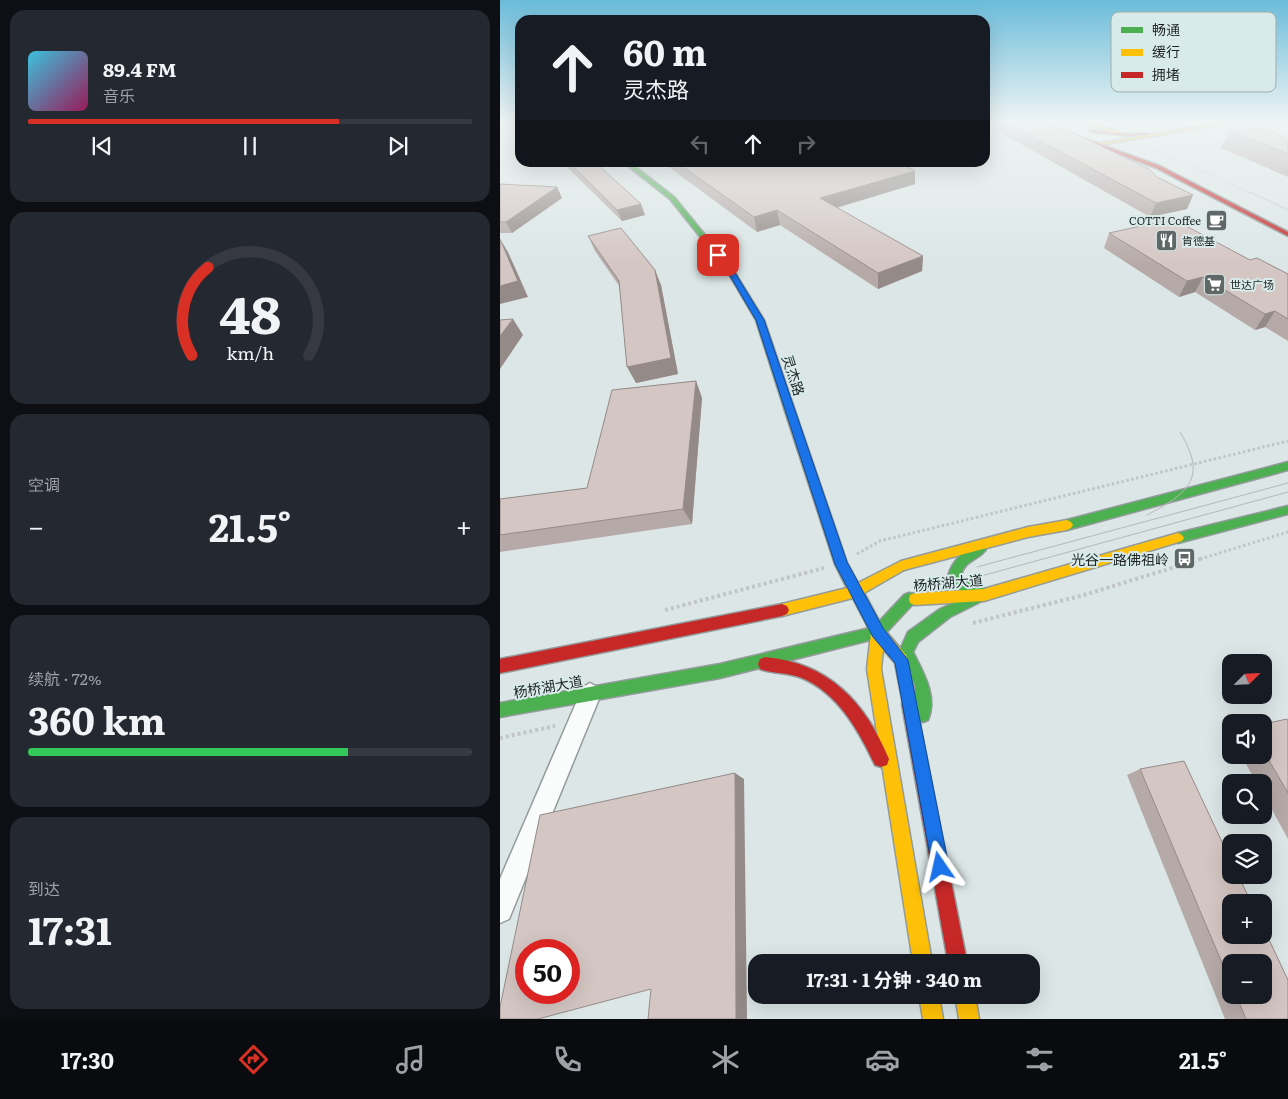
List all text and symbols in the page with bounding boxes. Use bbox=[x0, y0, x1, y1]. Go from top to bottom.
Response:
legend bbox=[1111, 12, 1276, 92]
text: 畅通 bbox=[1152, 19, 1180, 39]
text: 60 m bbox=[623, 25, 707, 77]
icon: ahead bbox=[540, 35, 605, 100]
text: 缓行 bbox=[1152, 41, 1180, 61]
text: 89.4 FM bbox=[103, 55, 177, 83]
text: 拥堵 bbox=[1152, 64, 1180, 84]
text: 灵杰路 bbox=[623, 72, 689, 105]
text: 音乐 bbox=[103, 83, 135, 107]
icon: left bbox=[686, 130, 714, 158]
icon: ahead bbox=[739, 130, 767, 158]
icon: right bbox=[792, 130, 820, 158]
icon: previous bbox=[88, 132, 116, 160]
icon: pause bbox=[236, 132, 264, 160]
icon: next bbox=[384, 132, 412, 160]
cafe icon: COTTI Coffee bbox=[1205, 208, 1229, 232]
place label: COTTI Coffee bbox=[1129, 212, 1201, 228]
restaurant icon: 肯德基 bbox=[1154, 228, 1178, 252]
place label: 肯德基 bbox=[1182, 232, 1215, 248]
pin bbox=[697, 234, 739, 276]
icon: arrive bbox=[704, 241, 732, 269]
supermarket icon: 世达广场 bbox=[1202, 272, 1226, 296]
text: 48 bbox=[219, 273, 281, 350]
place label: 世达广场 bbox=[1230, 276, 1274, 292]
text: km/h bbox=[226, 339, 274, 366]
street label: 灵杰路 bbox=[778, 352, 810, 398]
text: 空调 bbox=[28, 472, 60, 496]
text: 21.5° bbox=[209, 497, 291, 554]
text: − bbox=[28, 504, 44, 546]
text: + bbox=[456, 504, 472, 546]
bus stop icon: 光谷一路佛祖岭 bbox=[1173, 547, 1197, 571]
place label: 光谷一路佛祖岭 bbox=[1071, 549, 1169, 569]
street label: 杨桥湖大道 bbox=[912, 569, 984, 595]
north arrow bbox=[1222, 654, 1272, 704]
map controls bbox=[1222, 654, 1272, 1004]
text: 续航 · 72% bbox=[28, 666, 102, 690]
street label: 杨桥湖大道 bbox=[512, 670, 584, 702]
text: 360 km bbox=[28, 690, 166, 747]
button: sound bbox=[1222, 714, 1272, 764]
button: search bbox=[1222, 774, 1272, 824]
button: layers bbox=[1222, 834, 1272, 884]
position arrow bbox=[913, 840, 965, 892]
text: 到达 bbox=[28, 876, 60, 900]
button: + bbox=[1222, 894, 1272, 944]
text: 17:31 bbox=[28, 900, 112, 957]
speed limit sign: 50 bbox=[515, 939, 580, 1004]
button: − bbox=[1222, 954, 1272, 1004]
text: 17:31 · 1 分钟 · 340 m bbox=[806, 965, 982, 993]
icon: directions bbox=[236, 1042, 271, 1077]
icon: music bbox=[393, 1042, 428, 1077]
icon: phone bbox=[550, 1042, 585, 1077]
icon: climate bbox=[708, 1042, 743, 1077]
icon: car bbox=[865, 1042, 900, 1077]
icon: filters bbox=[1022, 1042, 1057, 1077]
text: 17:30 bbox=[61, 1043, 114, 1076]
text: 21.5° bbox=[1179, 1043, 1227, 1076]

